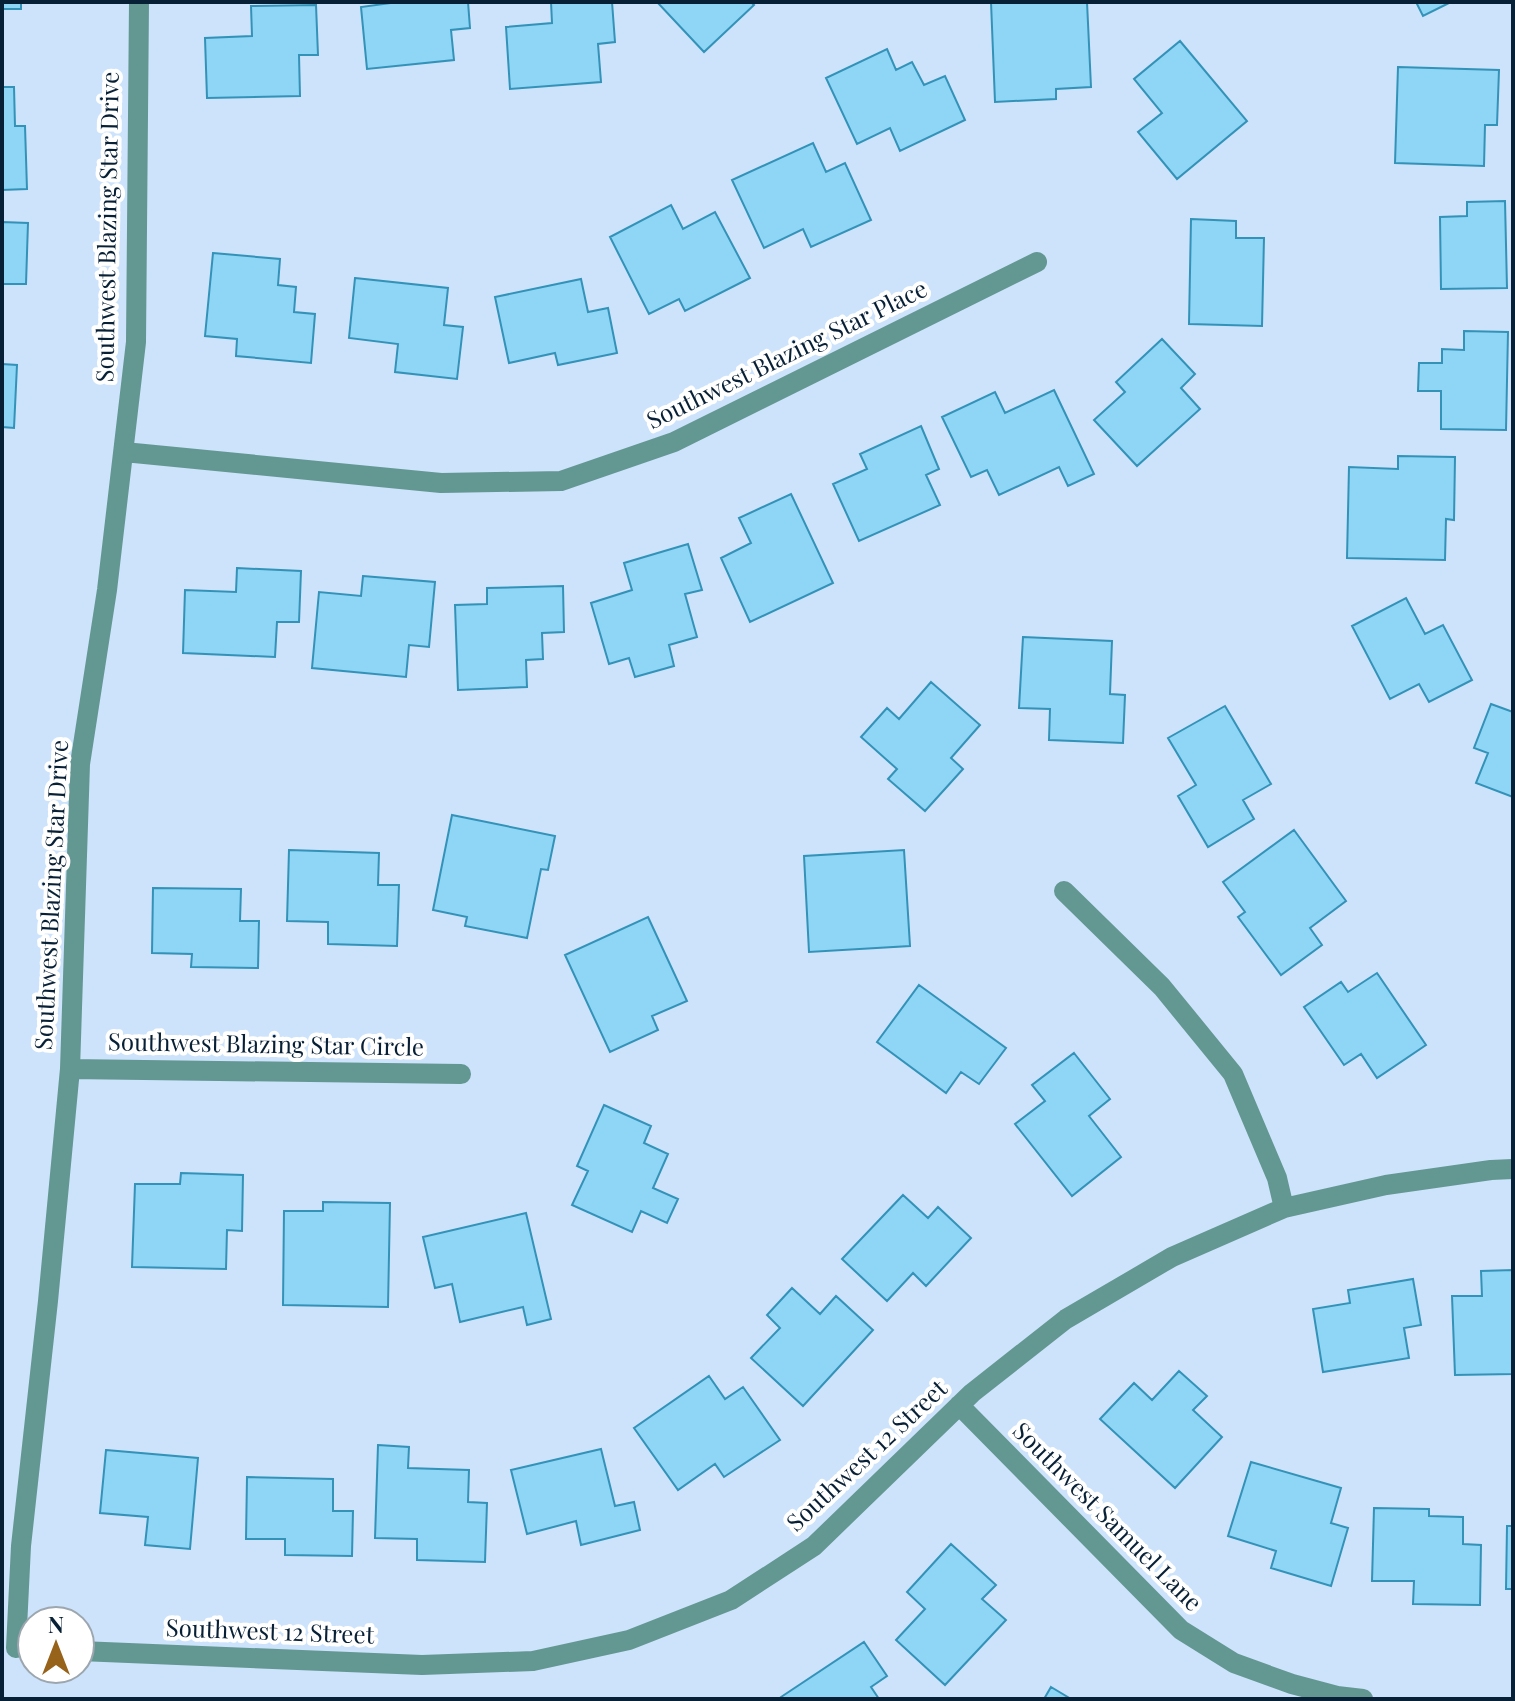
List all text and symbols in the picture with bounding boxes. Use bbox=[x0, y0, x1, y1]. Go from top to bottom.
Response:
street label: Southwest Blazing Star Drive bbox=[87, 71, 125, 383]
street label: Southwest Blazing Star Place bbox=[641, 271, 932, 435]
street label: Southwest Blazing Star Drive bbox=[26, 739, 74, 1051]
street label: Southwest Blazing Star Circle bbox=[108, 1024, 424, 1062]
street label: Southwest 12 Street bbox=[778, 1371, 953, 1537]
street label: Southwest Samuel Lane bbox=[1007, 1414, 1210, 1617]
north arrow bbox=[16, 1605, 96, 1685]
text: N bbox=[48, 1609, 64, 1639]
street label: Southwest 12 Street bbox=[165, 1610, 375, 1650]

